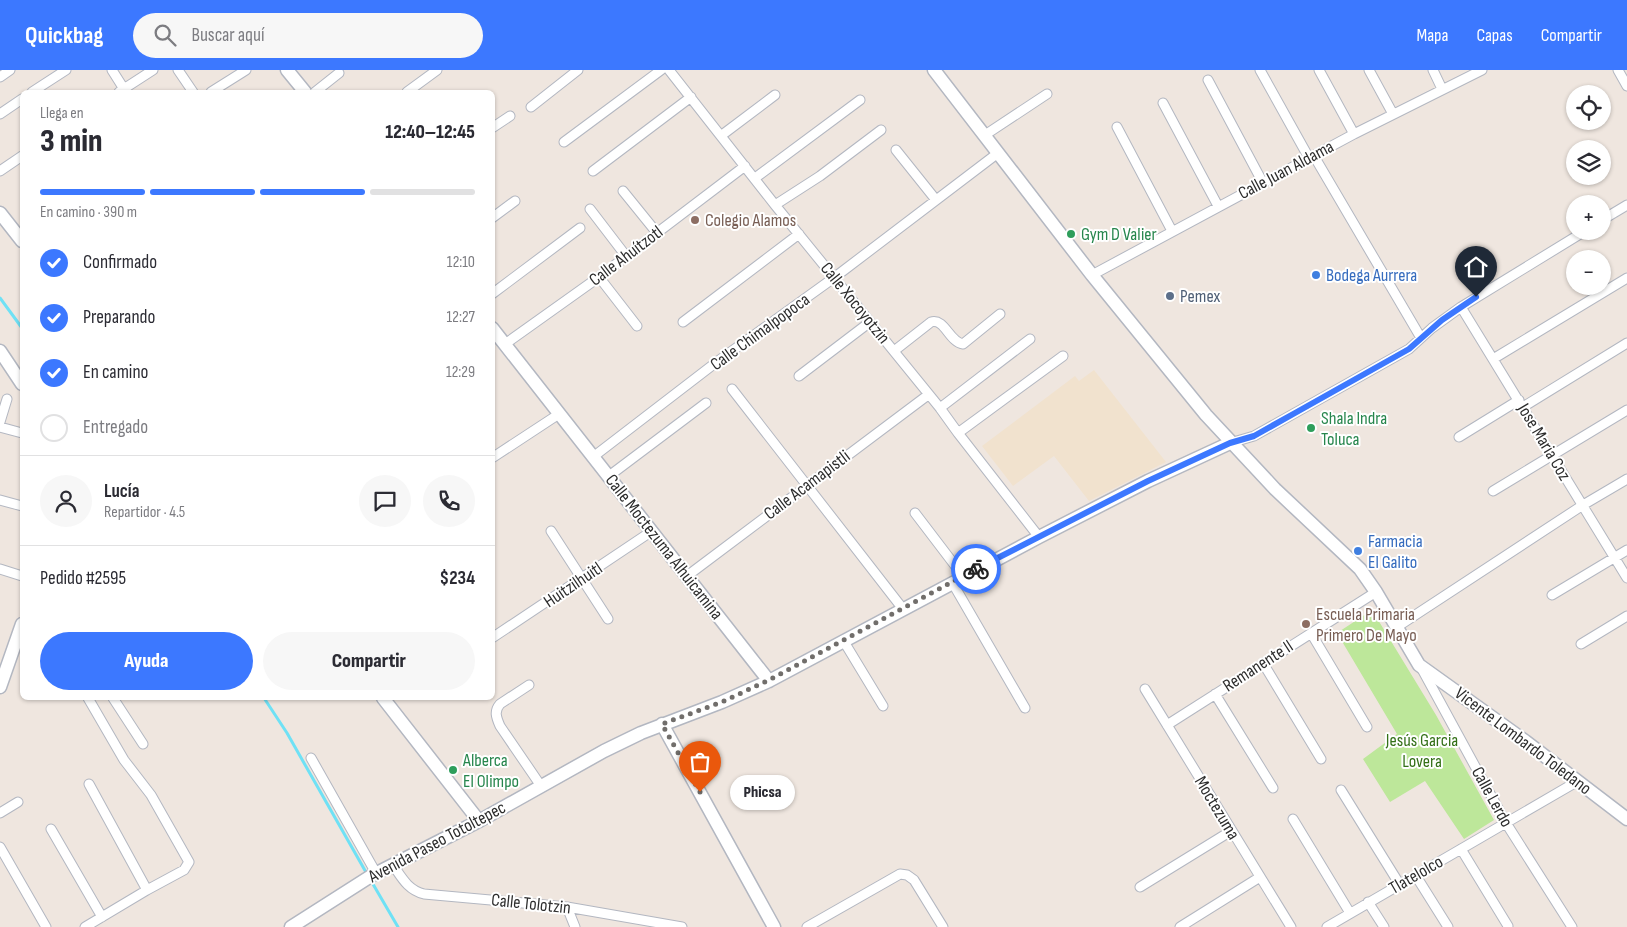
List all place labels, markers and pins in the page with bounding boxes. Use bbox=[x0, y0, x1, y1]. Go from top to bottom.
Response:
place label: Colegio Alamos bbox=[705, 210, 796, 231]
marker: Colegio Alamos bbox=[689, 214, 701, 226]
place label: Gym D Valier bbox=[1081, 224, 1157, 245]
marker: Gym D Valier bbox=[1065, 228, 1077, 240]
pin bbox=[1455, 246, 1497, 297]
place label: Bodega Aurrera bbox=[1326, 265, 1417, 286]
marker: Bodega Aurrera bbox=[1310, 269, 1322, 281]
place label: Pemex bbox=[1180, 286, 1220, 307]
marker: Pemex bbox=[1164, 290, 1176, 302]
place label: Shala Indra Toluca bbox=[1321, 408, 1387, 450]
marker: Shala Indra Toluca bbox=[1305, 422, 1317, 434]
place label: Farmacia El Galito bbox=[1368, 531, 1423, 573]
marker: Farmacia El Galito bbox=[1352, 545, 1364, 557]
place label: Escuela Primaria Primero De Mayo bbox=[1316, 604, 1417, 646]
marker: Escuela Primaria Primero De Mayo bbox=[1300, 618, 1312, 630]
pin bbox=[679, 741, 721, 792]
place label: Alberca El Olimpo bbox=[462, 750, 519, 792]
marker: Alberca El Olimpo bbox=[447, 764, 459, 776]
callout: Phicsa bbox=[730, 774, 795, 810]

